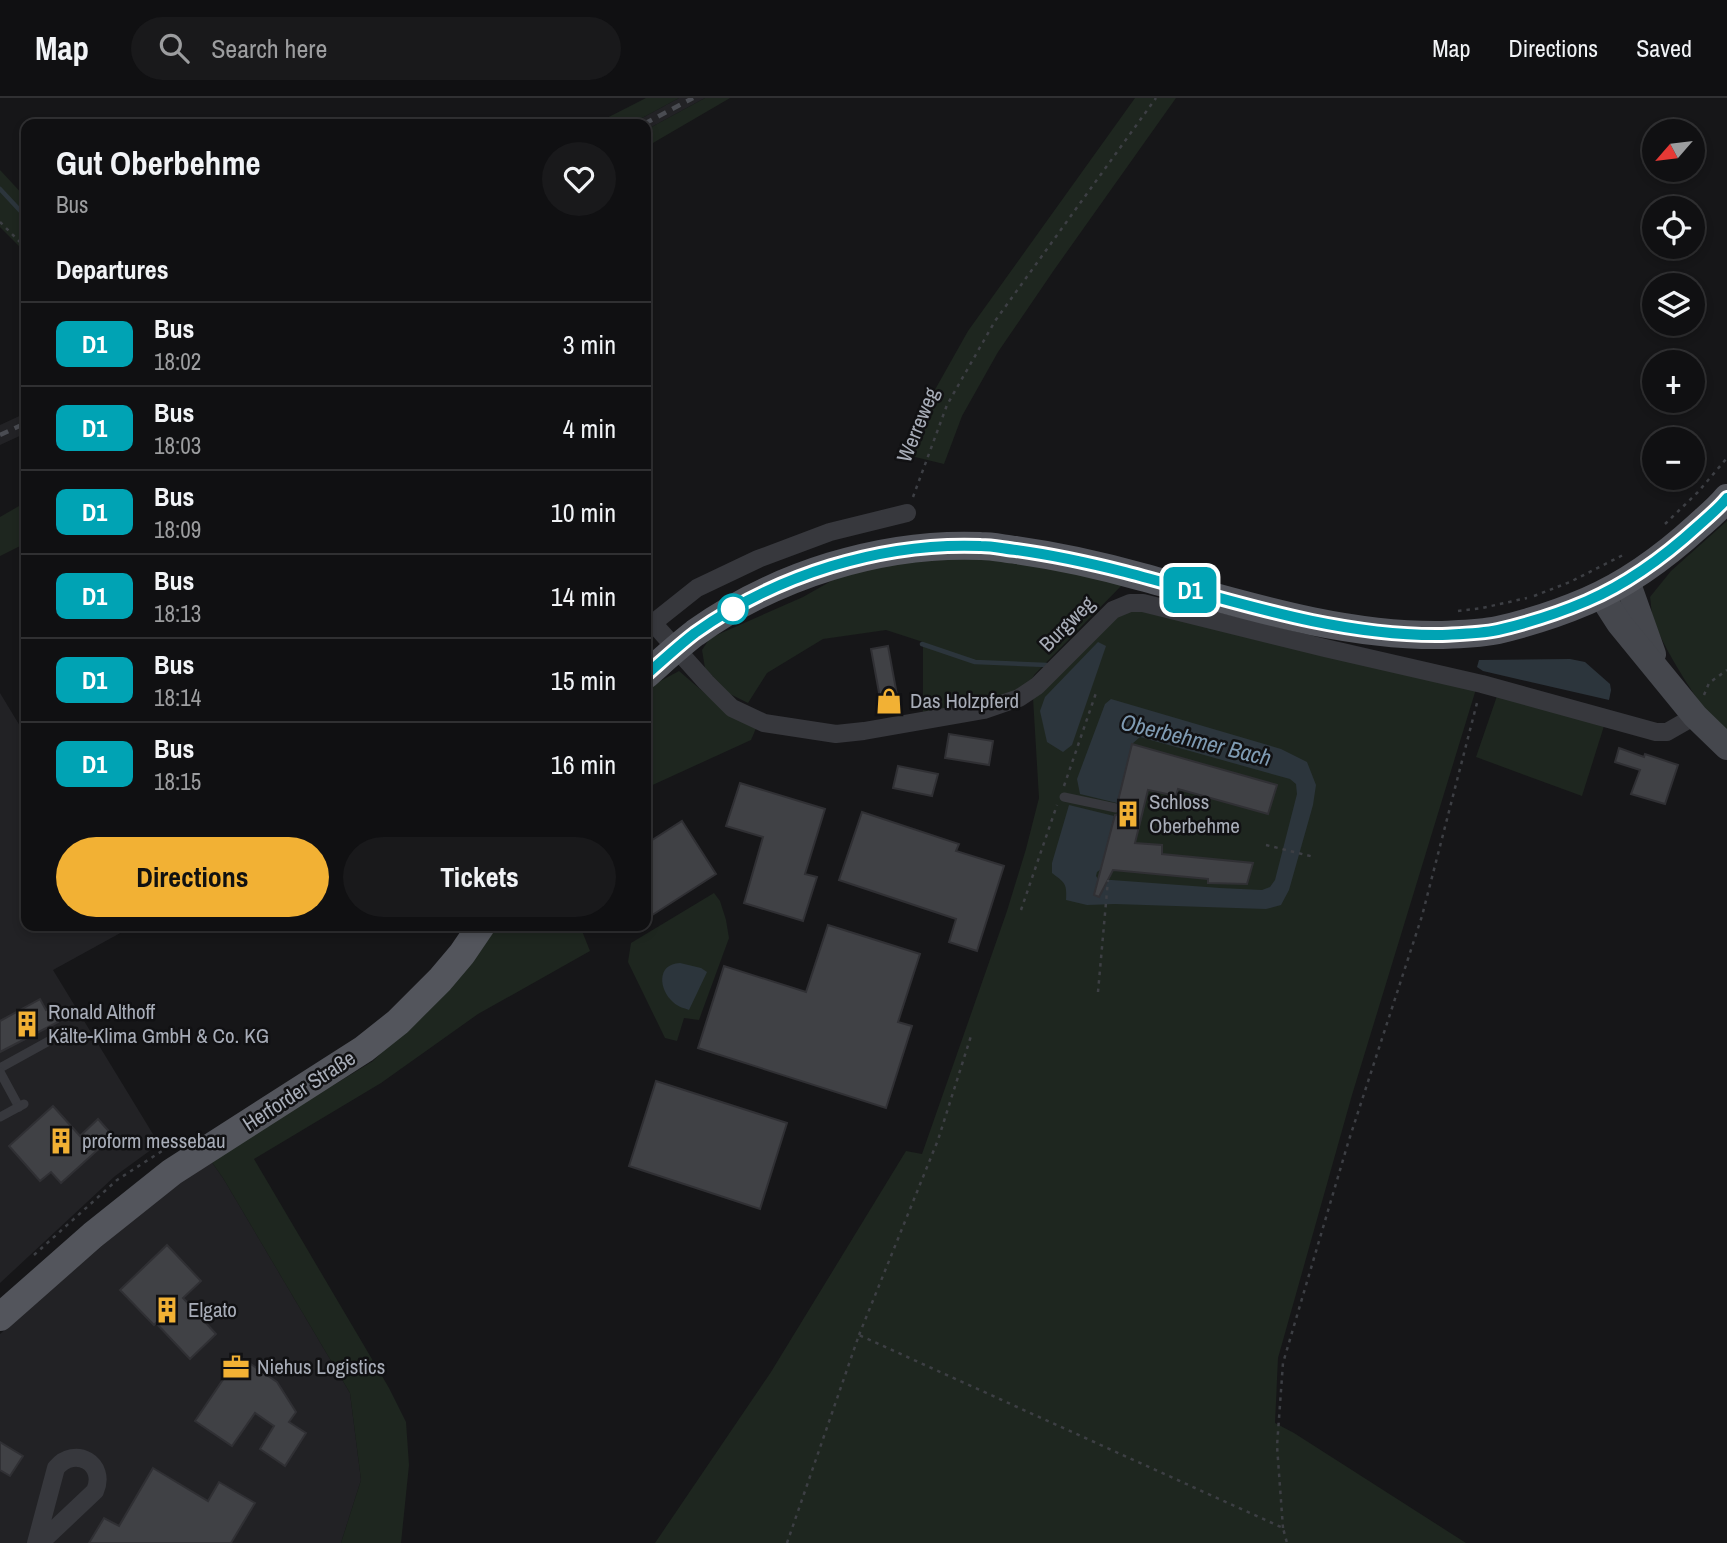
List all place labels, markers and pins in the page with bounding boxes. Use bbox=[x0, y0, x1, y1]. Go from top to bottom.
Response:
unlabelled marker bbox=[718, 594, 748, 624]
shop icon: Das Holzpferd bbox=[874, 686, 904, 716]
place label: Das Holzpferd bbox=[910, 686, 1019, 715]
place label: Schloss Oberbehme bbox=[1149, 787, 1240, 840]
building icon: Schloss Oberbehme bbox=[1113, 799, 1143, 829]
place label: Ronald Althoff Kälte-Klima GmbH & Co. KG bbox=[48, 997, 269, 1050]
building icon: Ronald Althoff Kälte-Klima GmbH & Co. KG bbox=[12, 1009, 42, 1039]
building icon: proform messebau bbox=[46, 1126, 76, 1156]
place label: proform messebau bbox=[82, 1126, 226, 1155]
building icon: Elgato bbox=[152, 1295, 182, 1325]
place label: Elgato bbox=[188, 1295, 237, 1324]
office icon: Niehus Logistics bbox=[221, 1352, 251, 1382]
place label: Niehus Logistics bbox=[257, 1352, 385, 1381]

